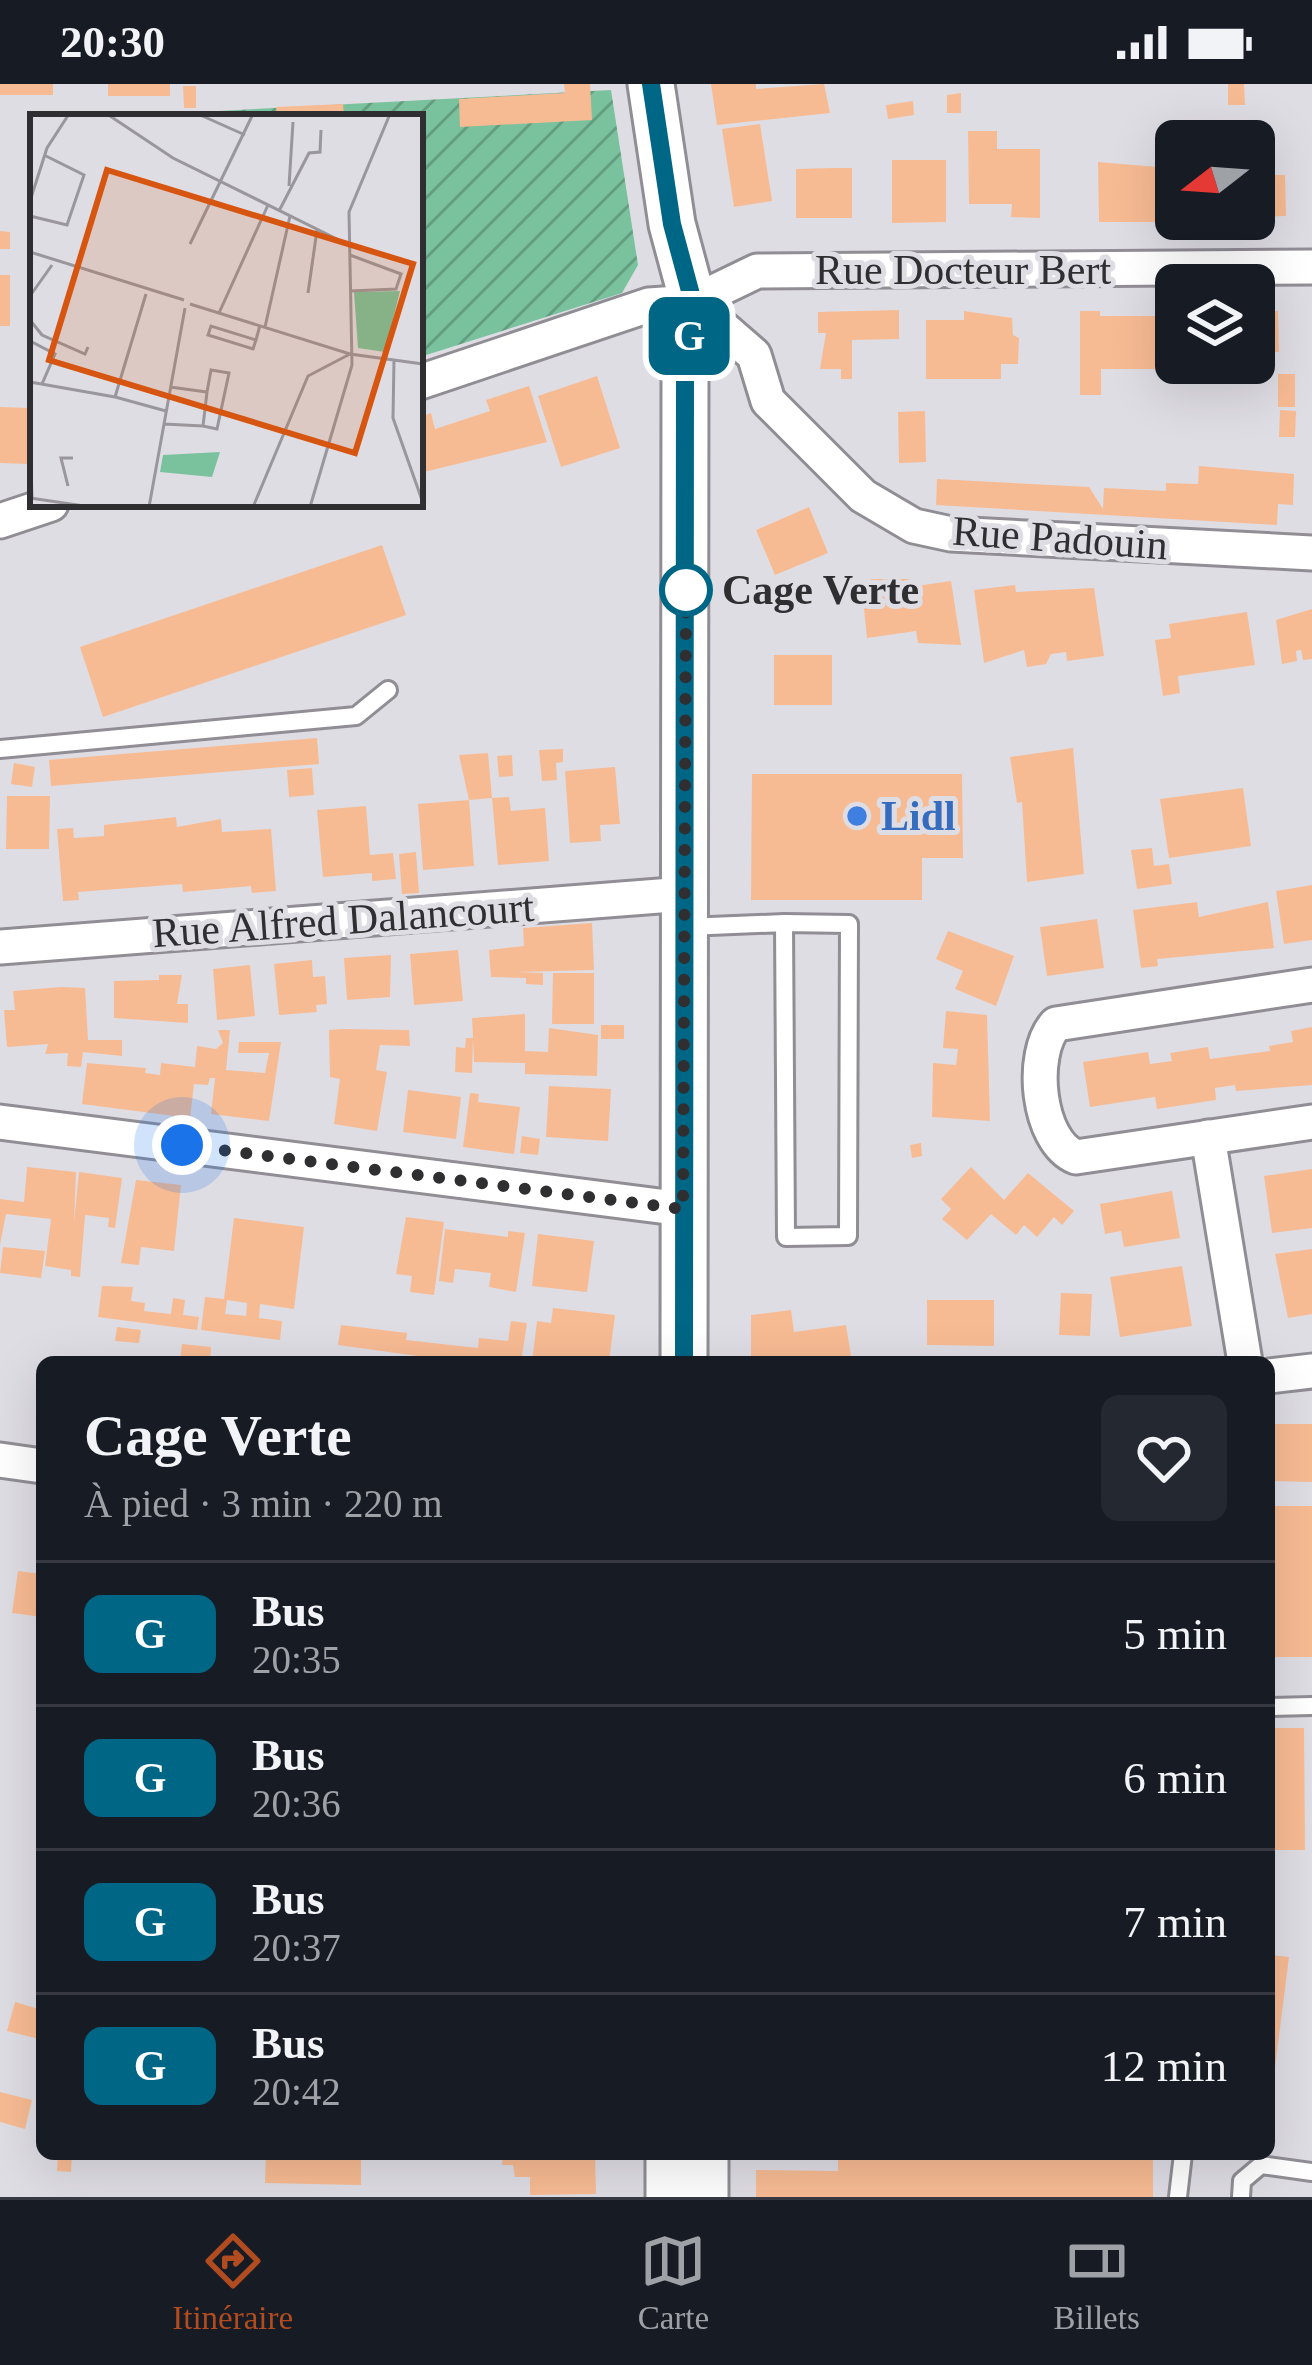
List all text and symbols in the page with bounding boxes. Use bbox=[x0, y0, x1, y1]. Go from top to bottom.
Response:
text: 20:30 bbox=[60, 17, 165, 67]
inset map bbox=[30, 114, 423, 507]
north arrow bbox=[1155, 120, 1275, 240]
map controls bbox=[1155, 120, 1275, 384]
street label: Rue Docteur Bert bbox=[815, 247, 1111, 293]
button: layers bbox=[1155, 264, 1275, 384]
line badge: G bbox=[650, 297, 728, 375]
text: G bbox=[673, 313, 705, 359]
street label: Rue Padouin bbox=[951, 508, 1169, 568]
marker: Cage Verte bbox=[661, 565, 711, 615]
place label: Cage Verte bbox=[722, 567, 919, 613]
place label: Lidl bbox=[881, 793, 956, 839]
marker: Lidl bbox=[844, 803, 870, 829]
street label: Rue Alfred Dalancourt bbox=[151, 884, 536, 956]
your location bbox=[152, 1115, 212, 1175]
button: heart bbox=[1101, 1395, 1227, 1521]
text: Cage Verte bbox=[84, 1404, 352, 1467]
text: À pied · 3 min · 220 m bbox=[84, 1482, 443, 1525]
text: Bus bbox=[252, 1586, 325, 1636]
text: 5 min bbox=[1123, 1609, 1227, 1659]
text: G bbox=[134, 1611, 166, 1657]
text: 20:35 bbox=[252, 1638, 341, 1681]
text: Bus bbox=[252, 1730, 325, 1780]
text: 6 min bbox=[1123, 1753, 1227, 1803]
text: G bbox=[134, 1755, 166, 1801]
text: 20:36 bbox=[252, 1782, 341, 1825]
text: Bus bbox=[252, 1874, 325, 1924]
text: 7 min bbox=[1123, 1897, 1227, 1947]
text: G bbox=[134, 1899, 166, 1945]
text: 20:37 bbox=[252, 1926, 341, 1969]
text: Bus bbox=[252, 2018, 325, 2068]
text: 12 min bbox=[1101, 2041, 1227, 2091]
text: G bbox=[134, 2043, 166, 2089]
text: 20:42 bbox=[252, 2070, 341, 2113]
tab: Itinéraire bbox=[172, 2228, 293, 2337]
tab: Carte bbox=[638, 2228, 709, 2337]
tab: Billets bbox=[1054, 2228, 1140, 2337]

